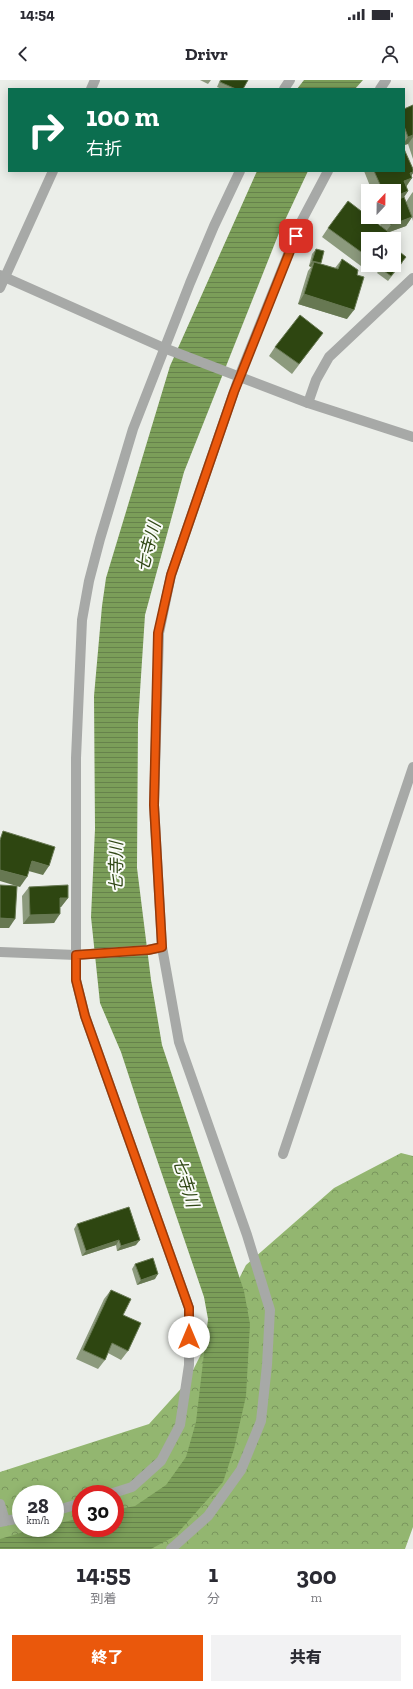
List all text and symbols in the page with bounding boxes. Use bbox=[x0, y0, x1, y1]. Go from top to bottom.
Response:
text: 14:54 bbox=[20, 5, 55, 23]
icon: back bbox=[12, 43, 34, 65]
text: Drivr bbox=[185, 43, 228, 65]
icon: person bbox=[379, 43, 401, 65]
text: 100 m bbox=[86, 100, 159, 133]
icon: right bbox=[20, 104, 72, 156]
text: 右折 bbox=[86, 138, 122, 160]
north arrow bbox=[361, 184, 401, 224]
map controls bbox=[361, 184, 401, 272]
pin bbox=[279, 219, 313, 253]
icon: arrive bbox=[285, 225, 307, 247]
button: sound bbox=[361, 232, 401, 272]
water label: 七寺川 bbox=[132, 518, 165, 574]
water label: 七寺川 bbox=[106, 840, 126, 893]
water label: 七寺川 bbox=[169, 1155, 204, 1211]
position arrow bbox=[168, 1316, 210, 1358]
speed limit sign: 30 bbox=[72, 1485, 124, 1537]
text: 28 bbox=[27, 1494, 49, 1518]
text: km/h bbox=[27, 1515, 49, 1527]
text: 14:55 bbox=[76, 1559, 131, 1588]
text: 1 bbox=[209, 1559, 218, 1588]
text: 300 bbox=[296, 1561, 337, 1590]
text: m bbox=[311, 1590, 322, 1605]
text: 到着 bbox=[90, 1591, 116, 1606]
text: 分 bbox=[207, 1591, 220, 1606]
button: 終了 bbox=[12, 1635, 203, 1681]
button: 共有 bbox=[211, 1635, 401, 1681]

